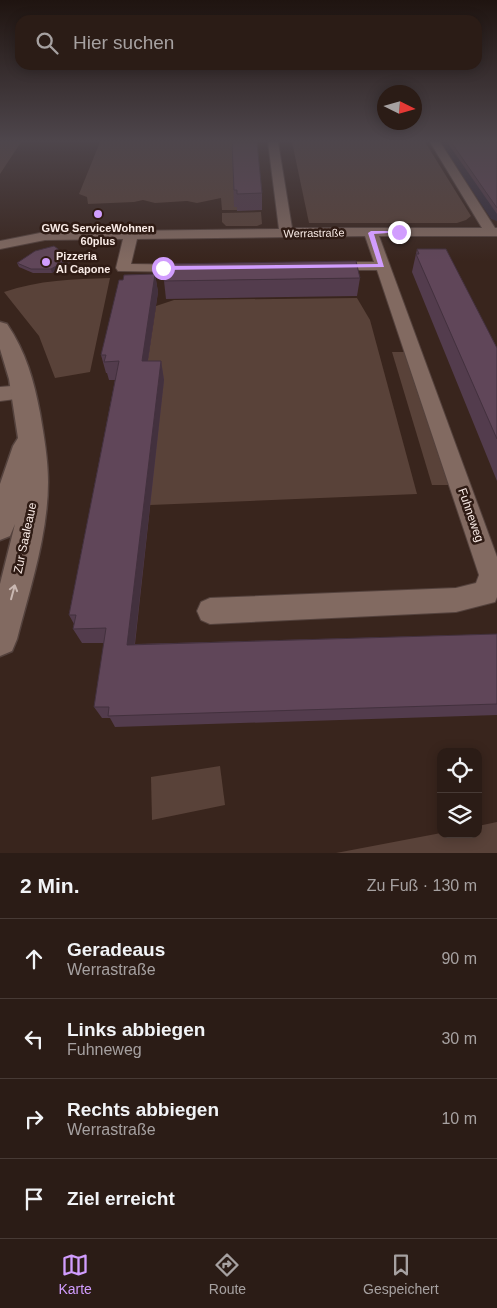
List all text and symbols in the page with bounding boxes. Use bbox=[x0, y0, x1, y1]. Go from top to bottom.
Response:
search box bbox=[15, 15, 482, 70]
icon: search bbox=[33, 29, 61, 57]
text: Hier suchen bbox=[73, 32, 174, 53]
north arrow bbox=[377, 85, 422, 130]
marker: GWG ServiceWohnen 60plus bbox=[92, 208, 104, 220]
route end bbox=[388, 221, 411, 244]
place label: GWG ServiceWohnen 60plus bbox=[42, 222, 155, 247]
street label: Werrastraße bbox=[283, 226, 345, 240]
place label: Pizzeria Al Capone bbox=[56, 250, 110, 275]
marker: Pizzeria Al Capone bbox=[40, 256, 52, 268]
route start bbox=[152, 257, 175, 280]
street label: Fuhneweg bbox=[455, 486, 487, 544]
street label: Zur Saaleaue bbox=[11, 501, 39, 575]
one-way arrow bbox=[9, 585, 18, 601]
map controls bbox=[437, 748, 482, 838]
button: locate bbox=[437, 748, 482, 793]
button: layers bbox=[437, 793, 482, 838]
text: 2 Min. bbox=[20, 874, 80, 897]
text: Zu Fuß · 130 m bbox=[367, 877, 477, 894]
text: Geradeaus bbox=[67, 939, 165, 960]
icon: ahead bbox=[20, 945, 48, 973]
text: 90 m bbox=[441, 950, 477, 967]
text: Werrastraße bbox=[67, 961, 156, 978]
text: Links abbiegen bbox=[67, 1019, 205, 1040]
icon: left bbox=[20, 1025, 48, 1053]
text: 30 m bbox=[441, 1030, 477, 1047]
text: Fuhneweg bbox=[67, 1041, 142, 1058]
text: Rechts abbiegen bbox=[67, 1099, 219, 1120]
icon: right bbox=[20, 1105, 48, 1133]
text: 10 m bbox=[441, 1110, 477, 1127]
text: Werrastraße bbox=[67, 1121, 156, 1138]
icon: arrive bbox=[20, 1185, 48, 1213]
text: Ziel erreicht bbox=[67, 1188, 175, 1209]
tab: Karte bbox=[58, 1251, 92, 1297]
tab: Route bbox=[209, 1251, 246, 1297]
tab: Gespeichert bbox=[363, 1251, 439, 1297]

